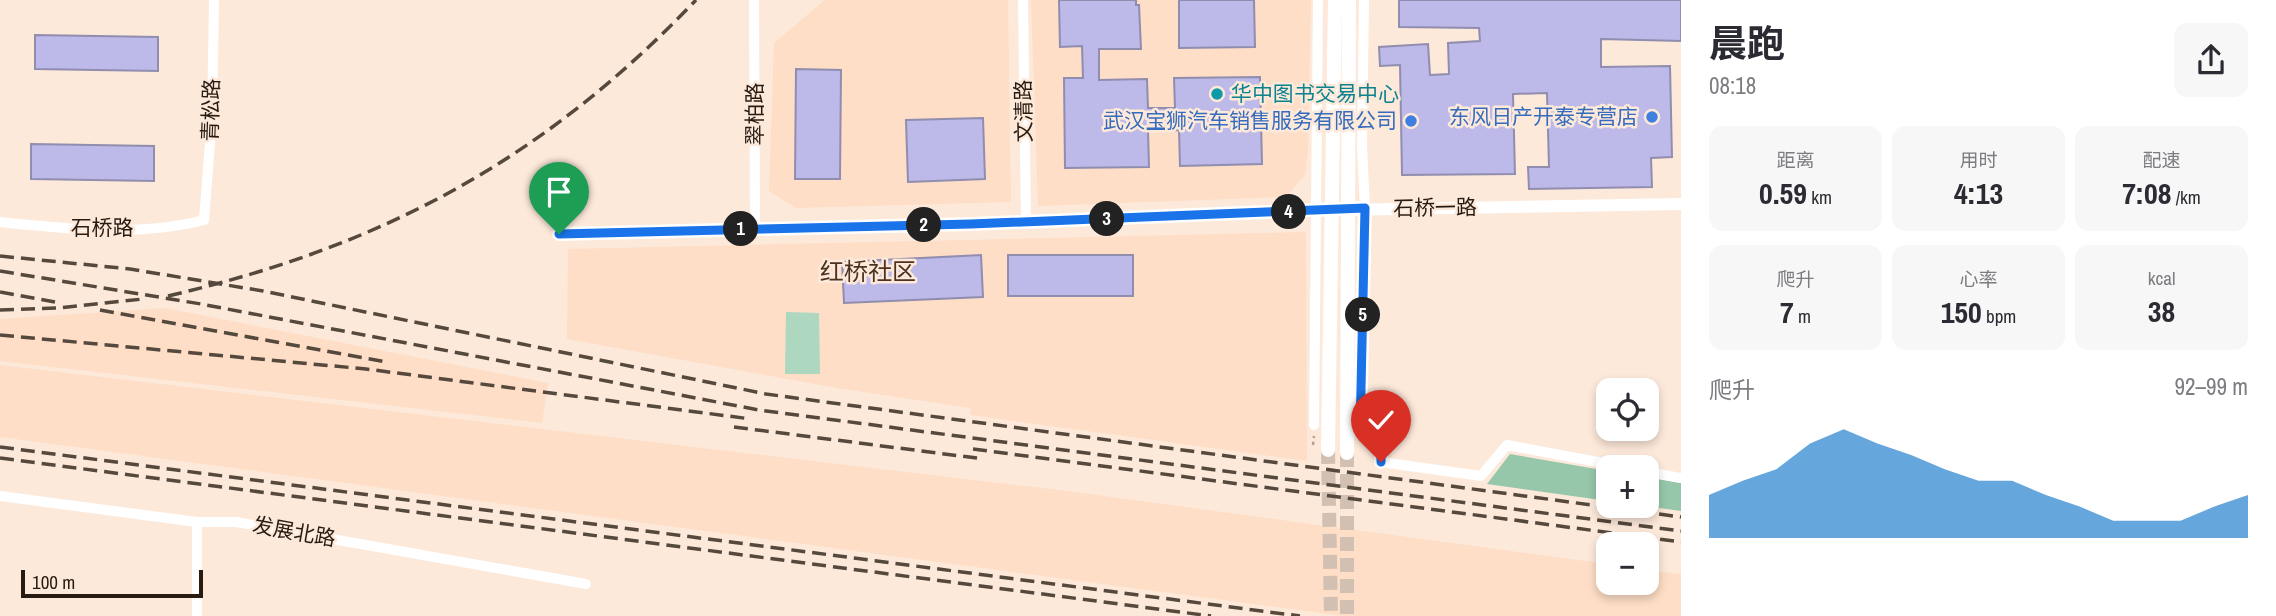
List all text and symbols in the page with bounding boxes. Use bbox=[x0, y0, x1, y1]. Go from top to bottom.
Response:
text: 晨跑 bbox=[1709, 18, 1785, 69]
button: share bbox=[2174, 23, 2248, 97]
text: 08:18 bbox=[1709, 70, 1756, 101]
street label: 青松路 bbox=[195, 78, 226, 142]
street label: 文清路 bbox=[1008, 79, 1039, 143]
place label: 华中图书交易中心 bbox=[1231, 79, 1399, 108]
street label: 翠柏路 bbox=[740, 83, 769, 146]
marker: 华中图书交易中心 bbox=[1209, 86, 1225, 102]
place label: 东风日产开泰专营店 bbox=[1449, 102, 1638, 131]
place label: 武汉宝狮汽车销售服务有限公司 bbox=[1103, 106, 1397, 135]
marker: 东风日产开泰专营店 bbox=[1644, 109, 1660, 125]
marker: 武汉宝狮汽车销售服务有限公司 bbox=[1403, 113, 1419, 129]
text: 距离 bbox=[1776, 147, 1815, 173]
text: 用时 bbox=[1959, 147, 1998, 173]
text: 配速 bbox=[2142, 147, 2181, 173]
pin bbox=[529, 162, 589, 234]
icon: arrive bbox=[540, 173, 578, 211]
text: 0.59 bbox=[1759, 173, 1807, 213]
text: 4:13 bbox=[1954, 173, 2003, 213]
text: 7:08 bbox=[2122, 173, 2171, 213]
text: km bbox=[1807, 184, 1832, 210]
text: /km bbox=[2171, 184, 2201, 210]
street label: 石桥一路 bbox=[1393, 192, 1477, 223]
pin: 4 bbox=[1272, 194, 1306, 230]
text: 4 bbox=[1284, 198, 1293, 224]
pin: 3 bbox=[1090, 202, 1124, 236]
text: 3 bbox=[1102, 205, 1111, 231]
pin: 2 bbox=[906, 208, 942, 243]
text: 2 bbox=[919, 211, 928, 237]
pin: 1 bbox=[724, 212, 758, 246]
street label: 石桥路 bbox=[71, 213, 134, 242]
text: 1 bbox=[736, 215, 745, 241]
district label: 红桥社区 bbox=[820, 255, 916, 287]
text: kcal bbox=[2148, 265, 2175, 291]
text: 爬升 bbox=[1776, 266, 1815, 292]
text: 心率 bbox=[1959, 266, 1998, 292]
text: 38 bbox=[2148, 291, 2175, 331]
text: 7 bbox=[1780, 292, 1794, 332]
text: 150 bbox=[1941, 292, 1982, 332]
pin: 5 bbox=[1346, 298, 1380, 332]
text: 5 bbox=[1358, 301, 1367, 327]
text: m bbox=[1794, 303, 1811, 329]
text: bpm bbox=[1982, 303, 2016, 329]
text: 92–99 m bbox=[2175, 371, 2248, 402]
text: 爬升 bbox=[1709, 374, 1755, 405]
map controls bbox=[1596, 378, 1659, 595]
button: locate bbox=[1596, 378, 1659, 441]
pin bbox=[1351, 390, 1411, 462]
icon: check bbox=[1362, 401, 1400, 439]
button: + bbox=[1596, 455, 1659, 518]
street label: 发展北路 bbox=[250, 510, 338, 553]
button: − bbox=[1596, 532, 1659, 595]
scale bar bbox=[21, 567, 203, 599]
text: 100 m bbox=[32, 569, 75, 595]

